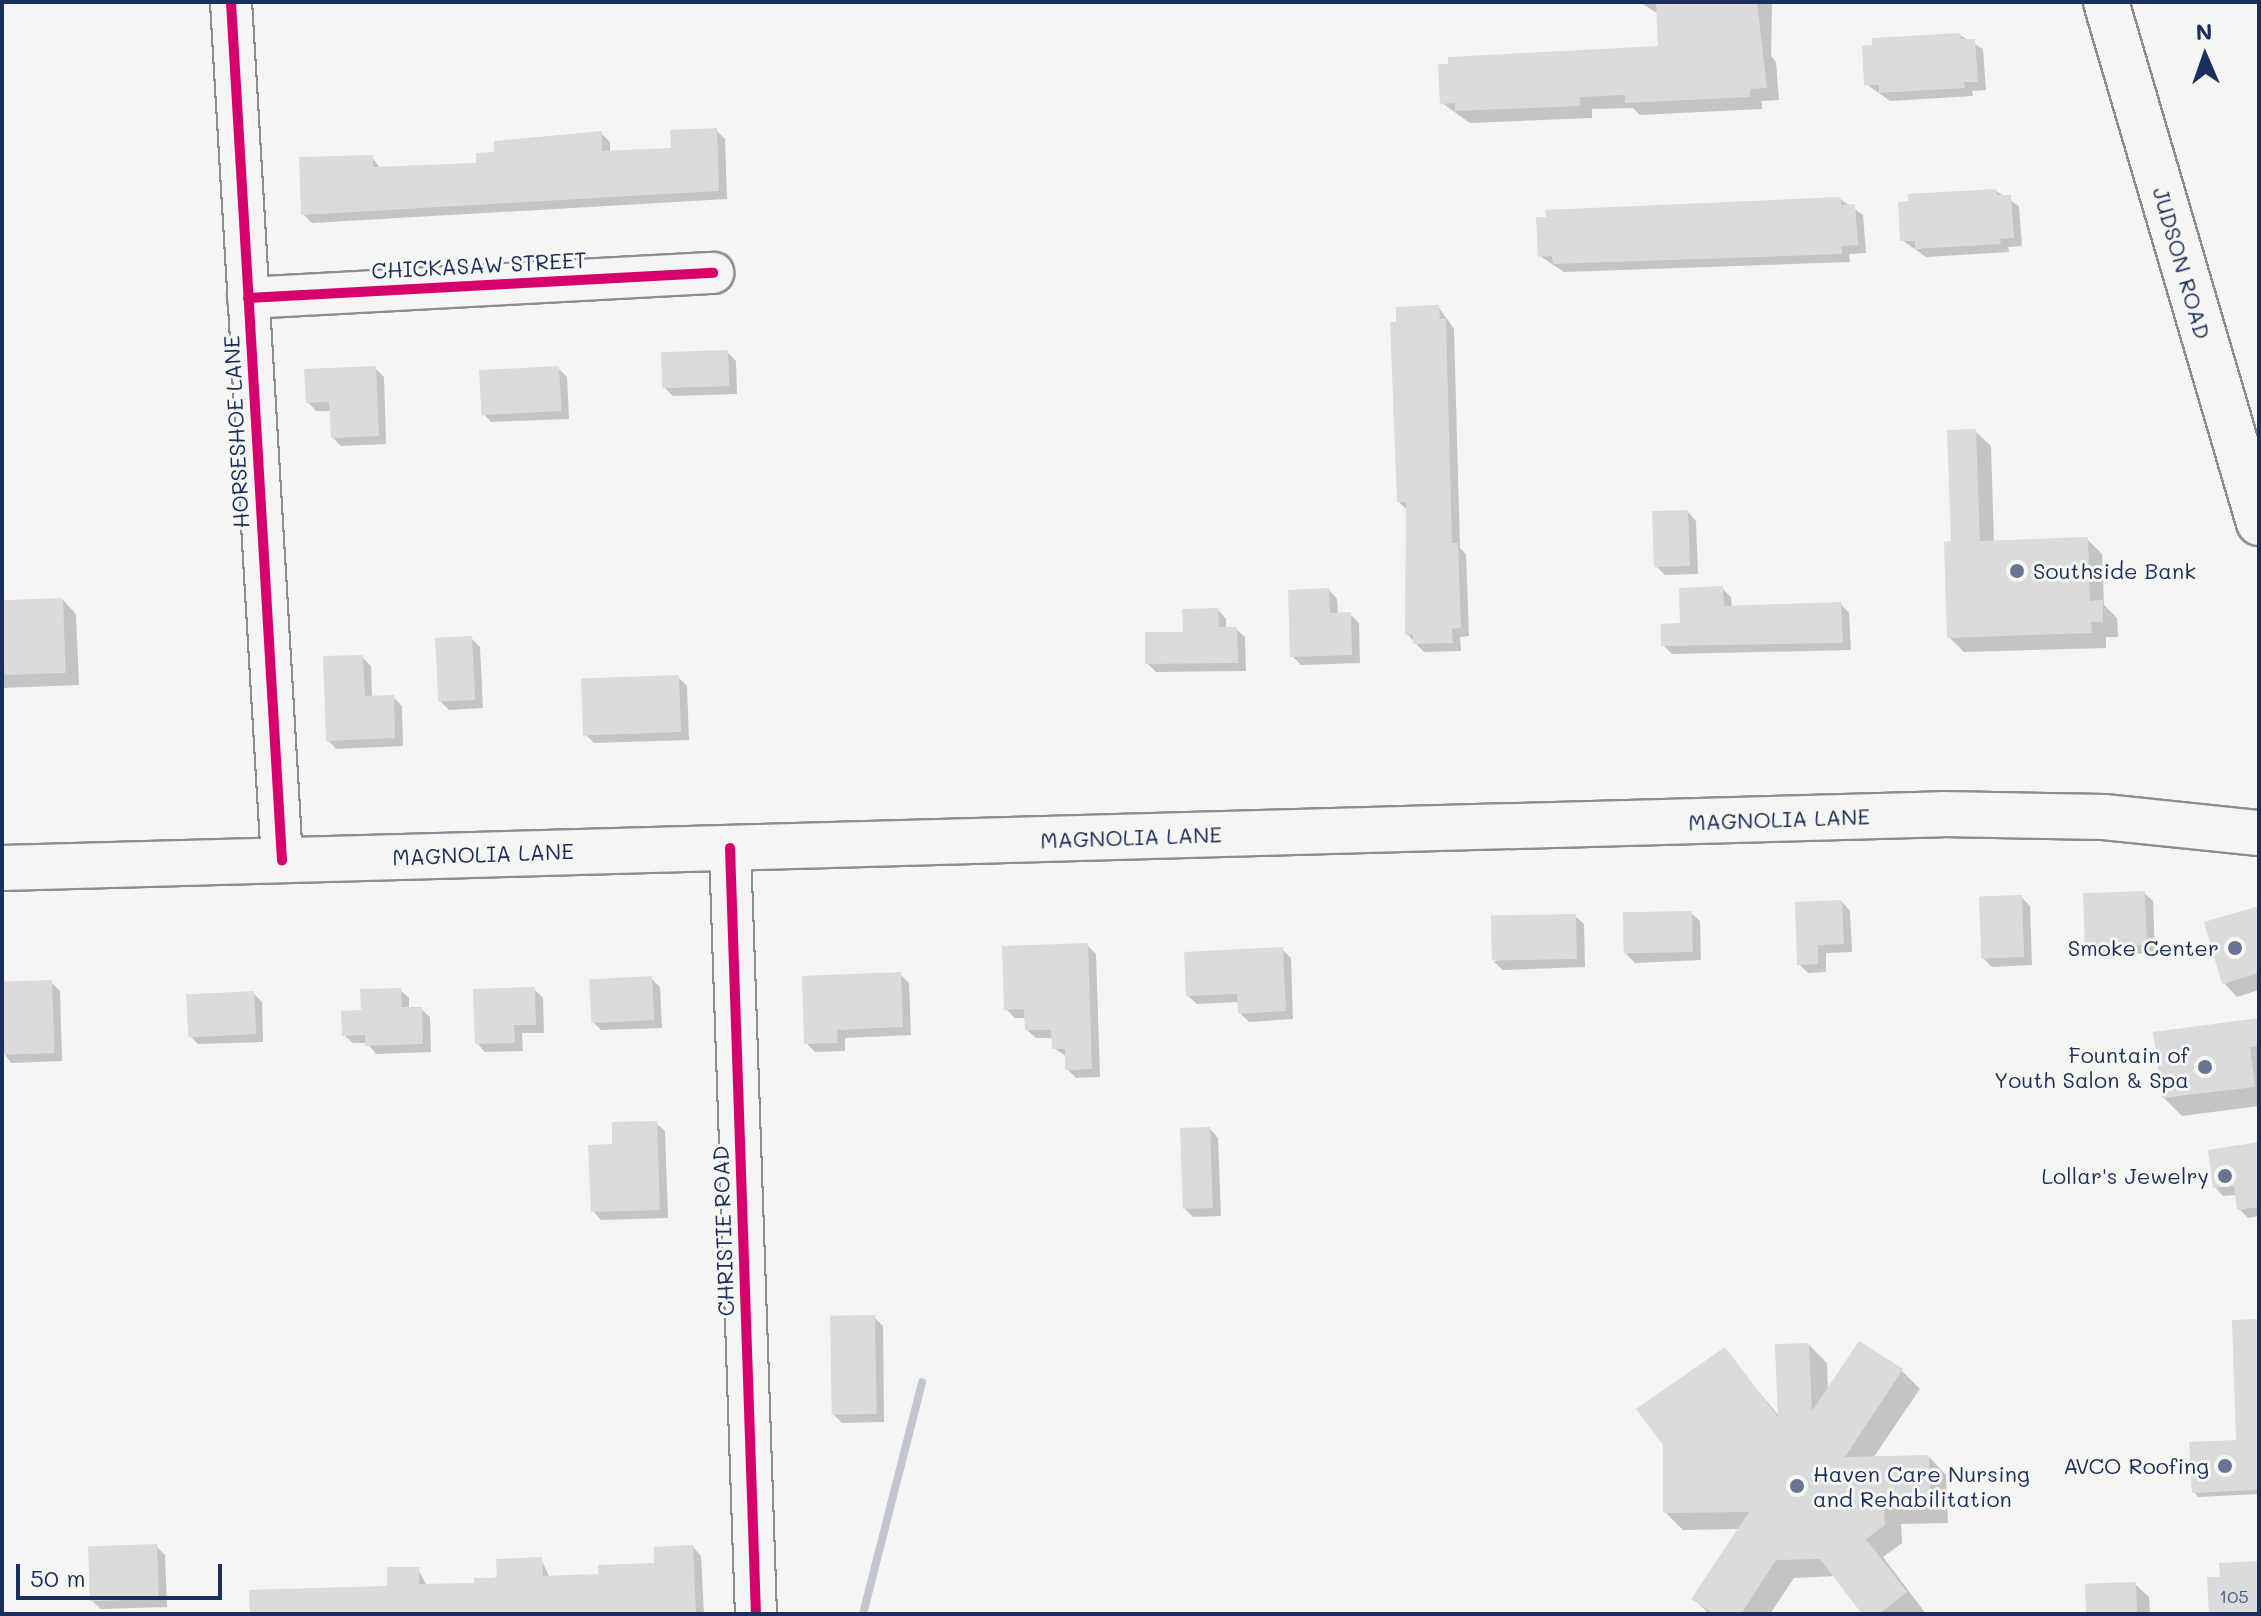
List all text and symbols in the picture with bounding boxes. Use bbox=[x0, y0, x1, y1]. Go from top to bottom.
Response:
north arrow bbox=[2165, 16, 2245, 96]
text: N bbox=[2195, 17, 2213, 46]
street label: JUDSON ROAD bbox=[2148, 184, 2216, 342]
street label: CHICKASAW STREET bbox=[371, 246, 587, 284]
street label: HORSESHOE LANE bbox=[218, 335, 254, 529]
place label: Southside Bank bbox=[2033, 558, 2196, 584]
marker: Southside Bank bbox=[2008, 562, 2026, 580]
street label: MAGNOLIA LANE bbox=[1688, 803, 1870, 835]
street label: MAGNOLIA LANE bbox=[1040, 821, 1222, 853]
street label: MAGNOLIA LANE bbox=[392, 838, 574, 870]
place label: Smoke Center bbox=[2068, 935, 2219, 961]
marker: Smoke Center bbox=[2226, 939, 2244, 957]
place label: Fountain of Youth Salon & Spa bbox=[1994, 1041, 2189, 1092]
marker: Fountain of Youth Salon & Spa bbox=[2196, 1058, 2214, 1076]
street label: CHRISTIE ROAD bbox=[707, 1145, 739, 1317]
place label: Lollar's Jewelry bbox=[2042, 1163, 2209, 1189]
marker: Lollar's Jewelry bbox=[2216, 1167, 2234, 1185]
place label: AVCO Roofing bbox=[2063, 1453, 2209, 1479]
marker: AVCO Roofing bbox=[2216, 1457, 2234, 1475]
place label: Haven Care Nursing and Rehabilitation bbox=[1813, 1460, 2030, 1512]
marker: Haven Care Nursing and Rehabilitation bbox=[1788, 1477, 1806, 1495]
scale bar bbox=[20, 1548, 226, 1598]
text: 50 m bbox=[30, 1562, 86, 1593]
house number: 105 bbox=[2219, 1585, 2249, 1607]

